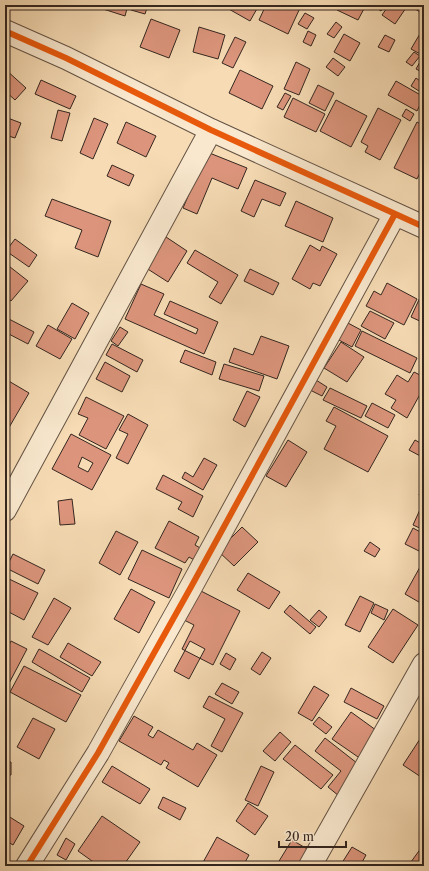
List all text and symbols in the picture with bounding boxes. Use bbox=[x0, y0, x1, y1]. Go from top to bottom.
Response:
scale bar bbox=[279, 823, 346, 849]
text: 20 m bbox=[285, 829, 314, 844]

